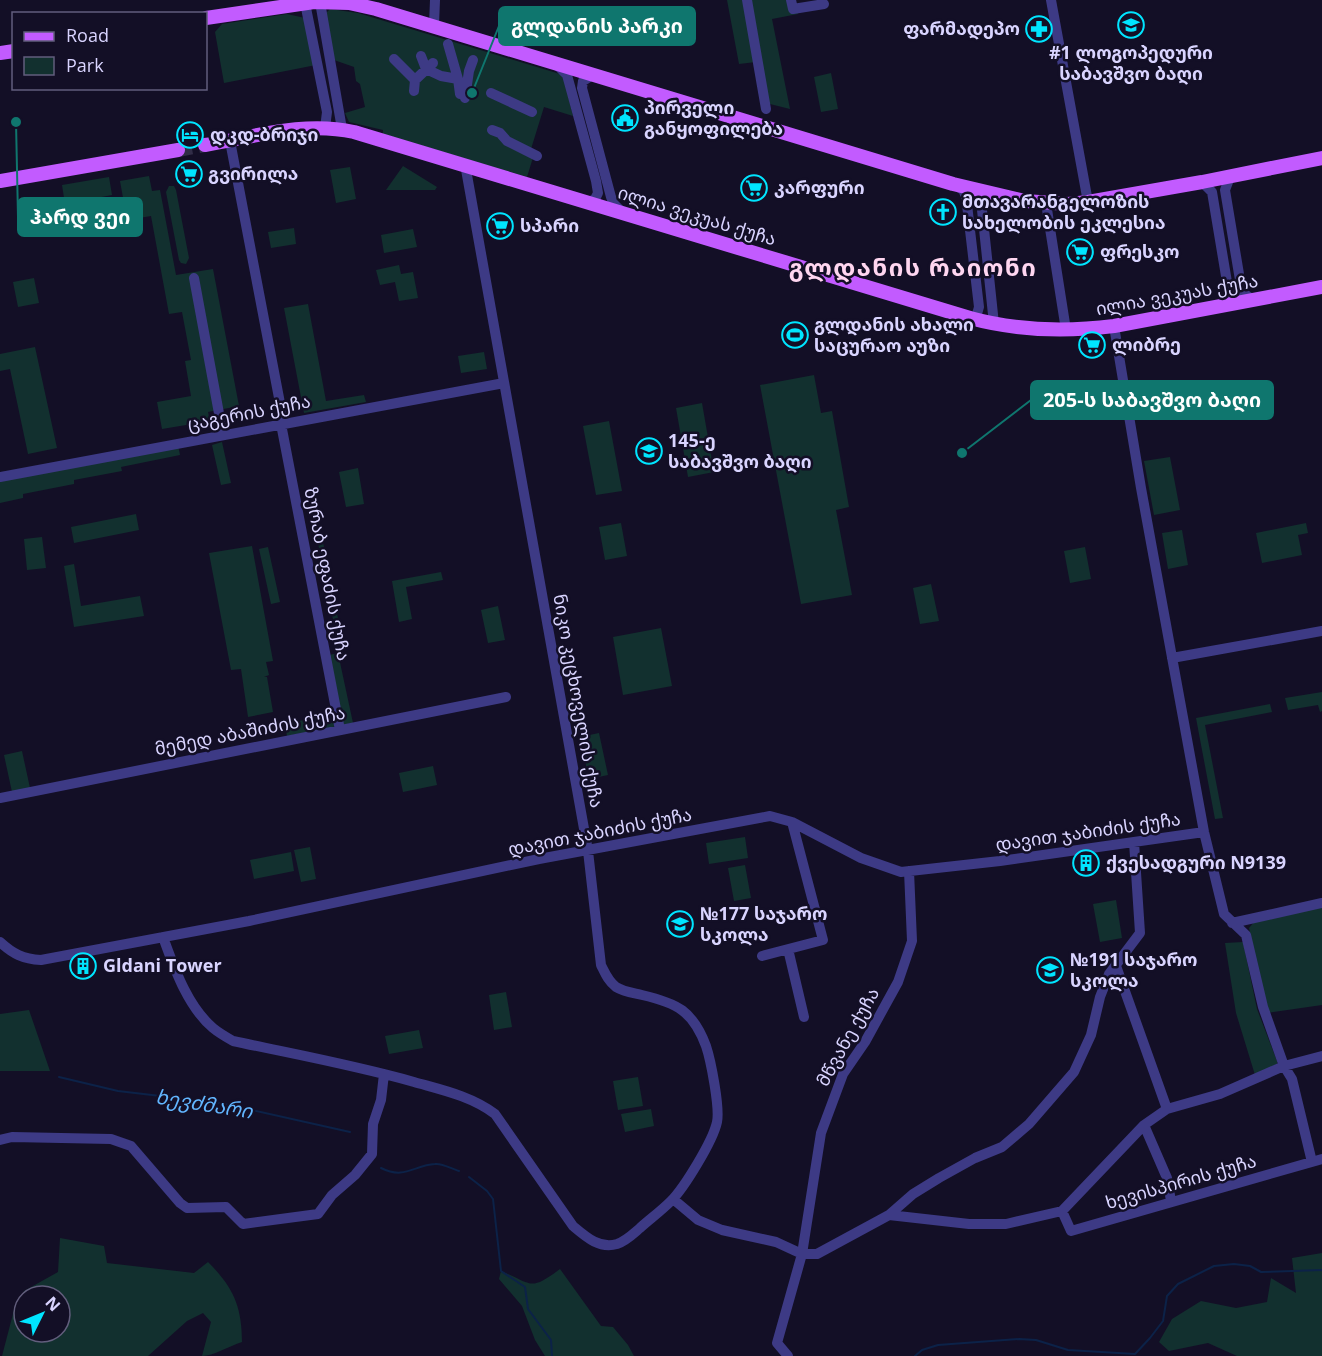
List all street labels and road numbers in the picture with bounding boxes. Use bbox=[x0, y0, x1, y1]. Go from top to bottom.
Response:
street label: ილია ვეკუას ქუჩა bbox=[615, 180, 779, 251]
street label: ილია ვეკუას ქუჩა bbox=[1094, 268, 1260, 320]
street label: ცაგერის ქუჩა bbox=[185, 388, 312, 436]
street label: ზურაბ ეფაძის ქუჩა bbox=[299, 485, 357, 663]
street label: ნიკო კეცხოველის ქუჩა bbox=[548, 592, 610, 810]
street label: მემედ აბაშიძის ქუჩა bbox=[153, 700, 347, 760]
street label: დავით ჯაბიძის ქუჩა bbox=[506, 801, 694, 861]
street label: დავით ჯაბიძის ქუჩა bbox=[994, 806, 1182, 856]
street label: მწვანე ქუჩა bbox=[810, 983, 884, 1090]
street label: ხევისპირის ქუჩა bbox=[1102, 1148, 1259, 1214]

